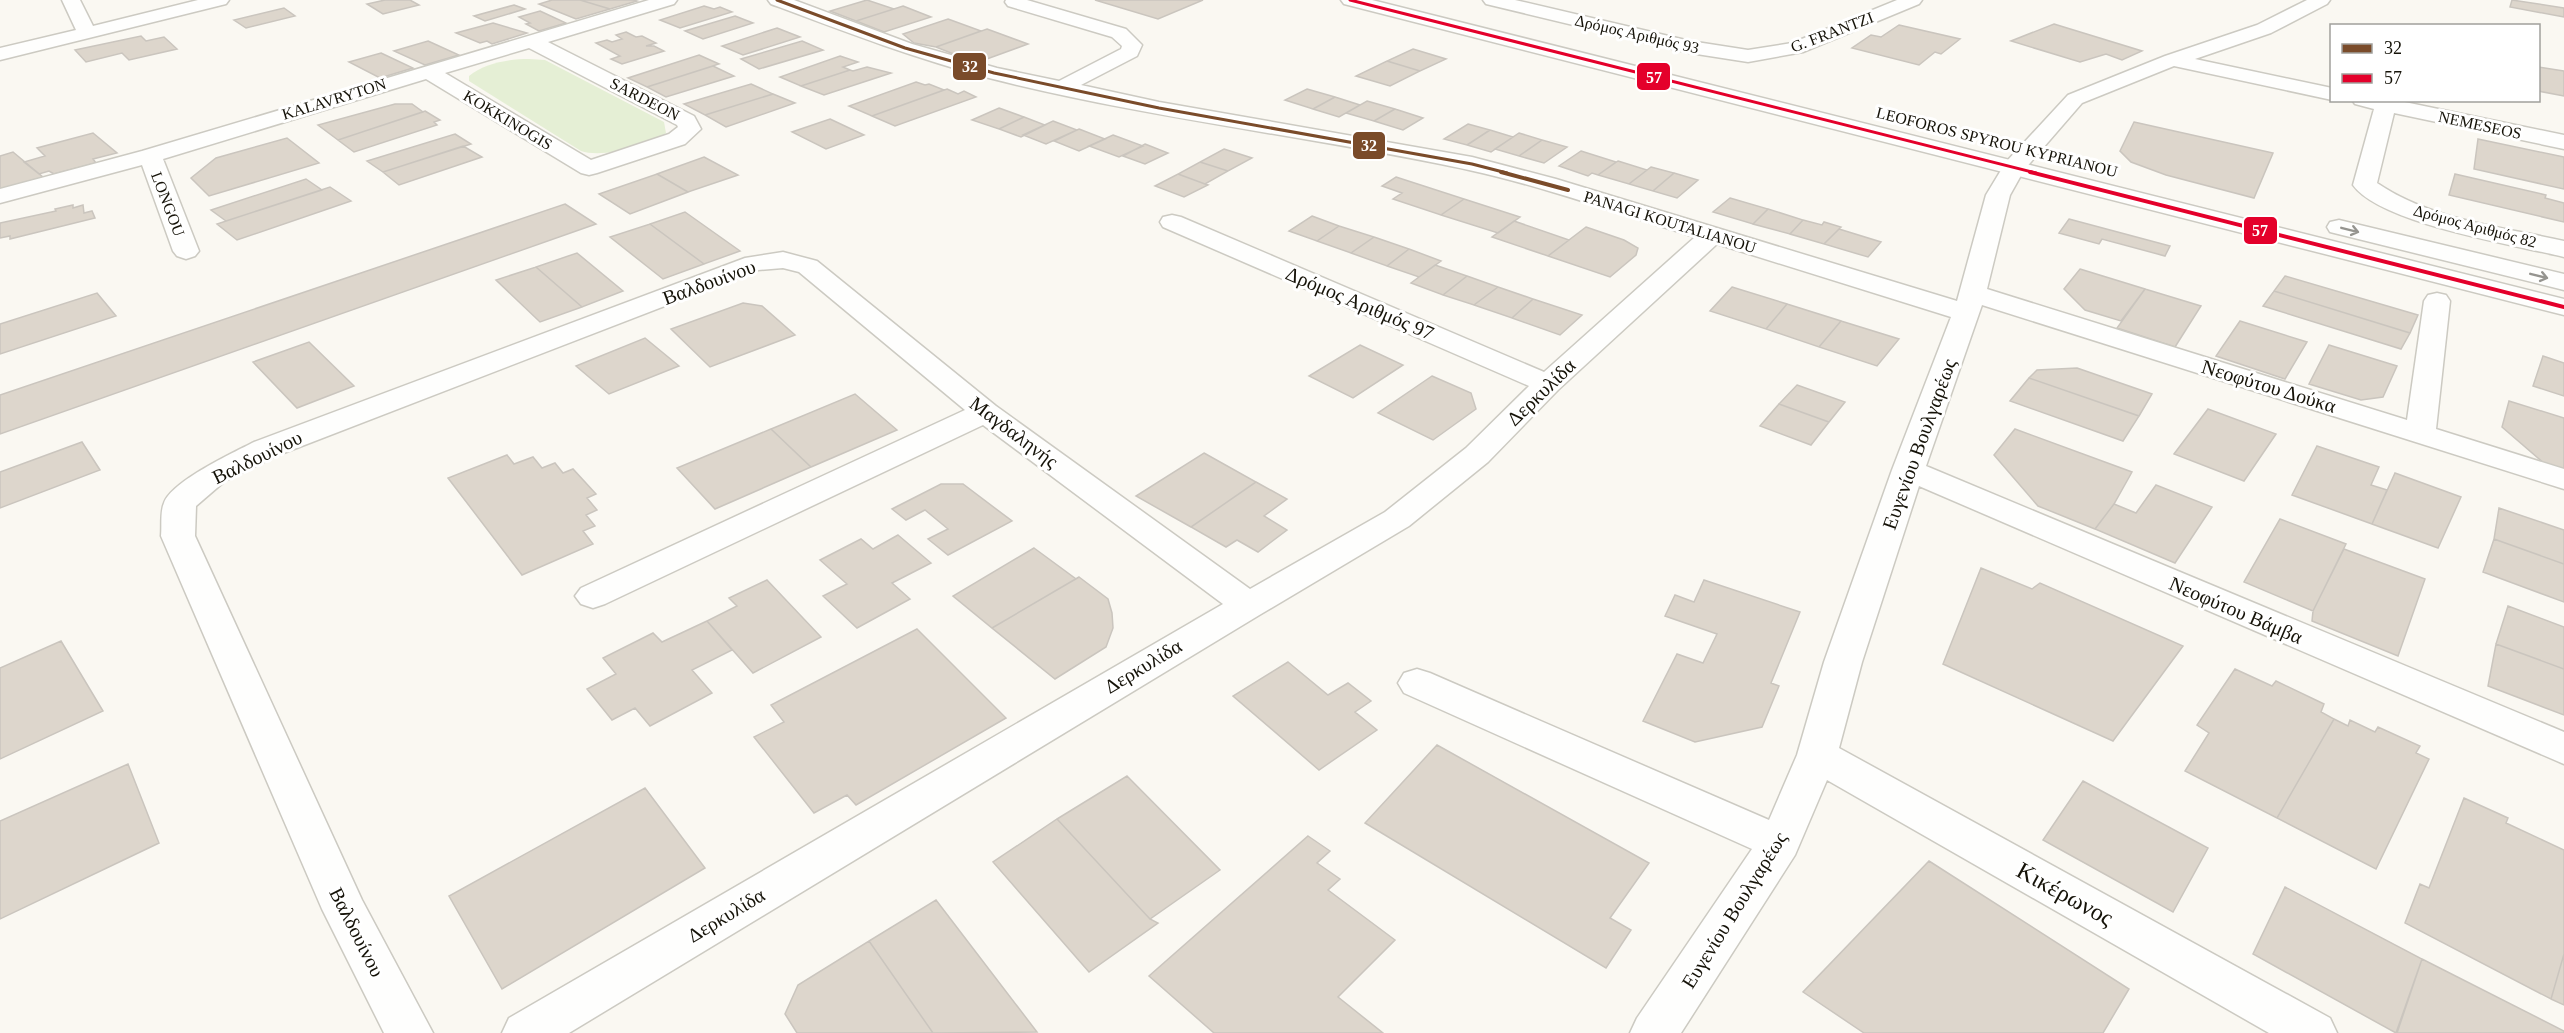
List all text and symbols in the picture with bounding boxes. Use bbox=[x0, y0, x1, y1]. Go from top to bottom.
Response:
street label: G. FRANTZI bbox=[1788, 8, 1876, 56]
street label: Δρόμος Αριθμός 93 bbox=[1573, 11, 1701, 58]
legend bbox=[2330, 24, 2540, 102]
text: 32 bbox=[2384, 38, 2402, 58]
line badge: 32 bbox=[952, 52, 987, 81]
text: 32 bbox=[962, 58, 978, 75]
line badge: 57 bbox=[1636, 62, 1671, 91]
text: 57 bbox=[2384, 68, 2402, 88]
text: 57 bbox=[1646, 69, 1662, 86]
street label: SARDEON bbox=[607, 74, 683, 124]
street label: KALAVRYTON bbox=[280, 75, 388, 123]
street label: KOKKINOGIS bbox=[461, 87, 555, 153]
street label: LEOFOROS SPYROU KYPRIANOU bbox=[1875, 104, 2120, 180]
street label: NEMESEOS bbox=[2437, 108, 2523, 142]
line badge: 32 bbox=[1352, 131, 1386, 160]
text: 32 bbox=[1361, 137, 1377, 154]
street label: LONGOU bbox=[148, 169, 188, 239]
street label: PANAGI KOUTALIANOU bbox=[1582, 188, 1759, 256]
street label: Δρόμος Αριθμός 82 bbox=[2411, 201, 2538, 252]
line badge: 57 bbox=[2243, 216, 2278, 245]
text: 57 bbox=[2252, 222, 2268, 239]
one-way arrow bbox=[2340, 224, 2359, 236]
street label: Βαλδουίνου bbox=[660, 255, 759, 309]
street label: Δρόμος Αριθμός 97 bbox=[1282, 262, 1437, 345]
one-way arrow bbox=[2530, 271, 2549, 283]
street label: Δερκυλίδα bbox=[1502, 354, 1581, 431]
street label: Νεοφύτου Δούκα bbox=[2199, 355, 2339, 418]
street label: Ευγενίου Βουλγαρέως bbox=[1878, 356, 1961, 533]
street label: Μαγδαληνής bbox=[965, 392, 1062, 473]
street label: Βαλδουίνου bbox=[209, 426, 306, 488]
street label: Νεοφύτου Βάμβα bbox=[2166, 572, 2306, 649]
street label: Δερκυλίδα bbox=[1100, 634, 1187, 698]
street label: Ευγενίου Βουλγαρέως bbox=[1677, 828, 1792, 993]
street label: Κικέρωνος bbox=[2012, 857, 2118, 931]
street label: Δερκυλίδα bbox=[683, 883, 770, 947]
street label: Βαλδουίνου bbox=[325, 884, 389, 980]

